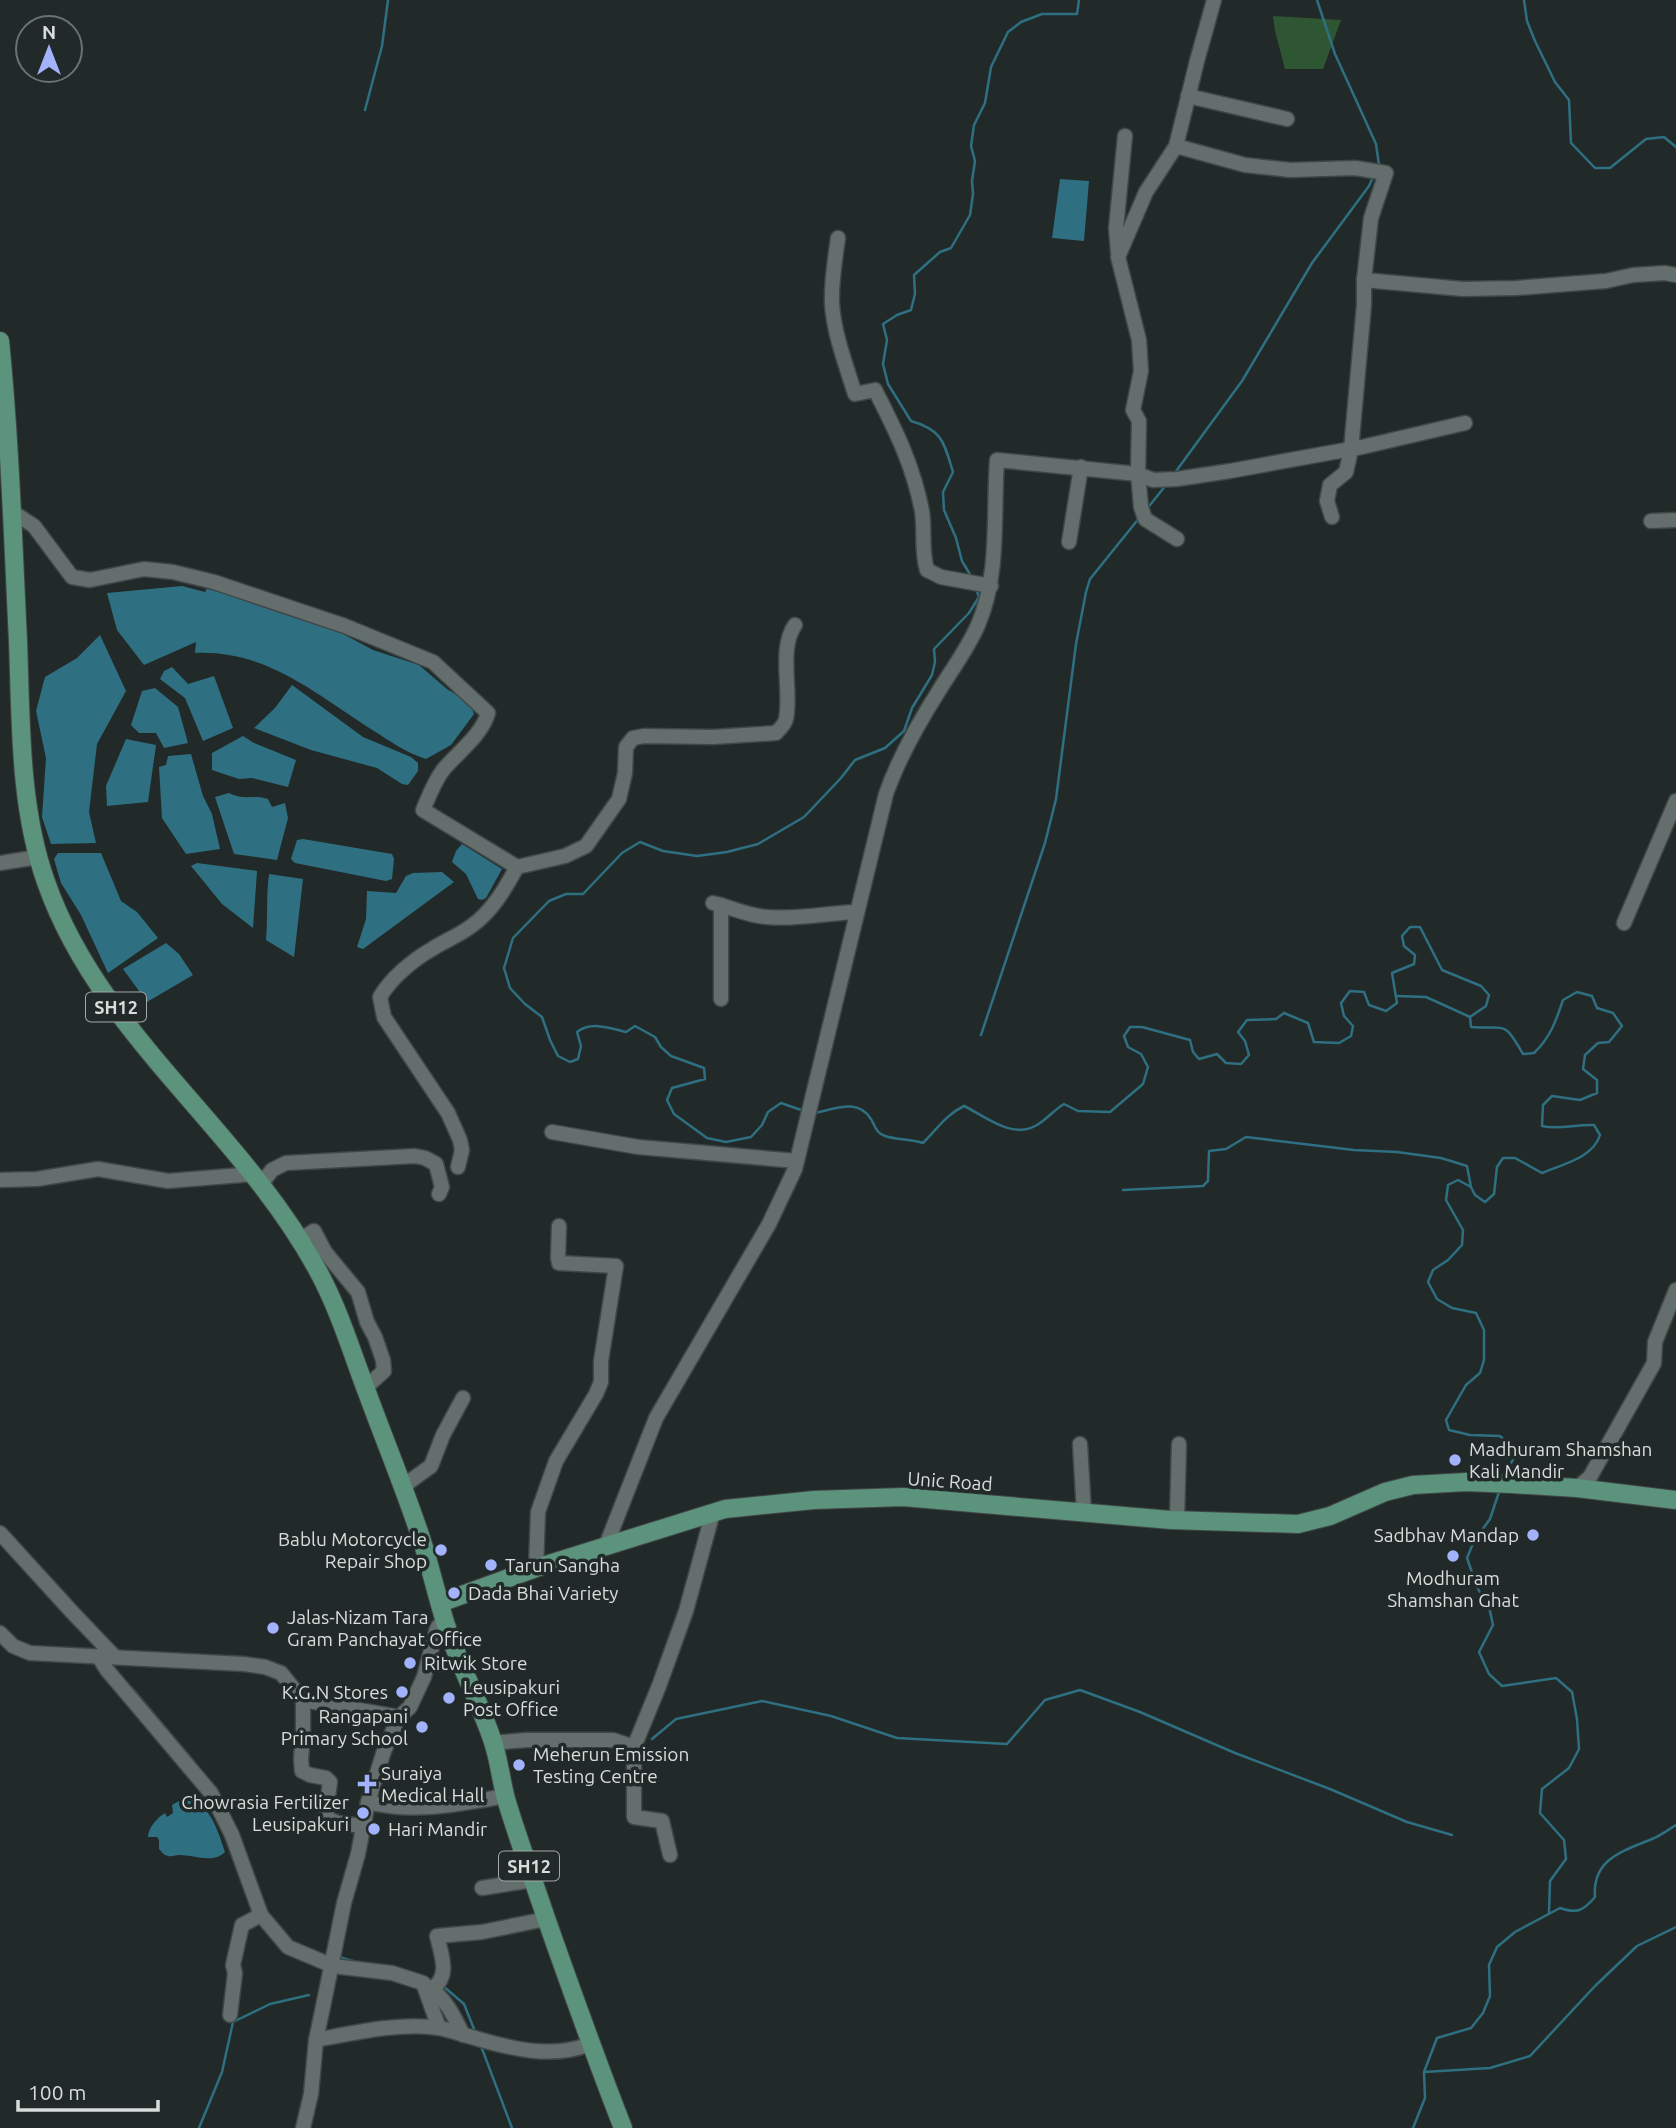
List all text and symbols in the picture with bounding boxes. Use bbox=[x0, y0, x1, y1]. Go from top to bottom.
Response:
north arrow bbox=[14, 14, 84, 84]
text: N bbox=[42, 21, 56, 43]
road number: SH12 bbox=[86, 992, 146, 1022]
place label: Madhuram Shamshan Kali Mandir bbox=[1469, 1438, 1652, 1482]
marker: Madhuram Shamshan Kali Mandir bbox=[1447, 1452, 1463, 1468]
street label: Unic Road bbox=[907, 1467, 993, 1495]
place label: Sadbhav Mandap bbox=[1374, 1524, 1519, 1546]
marker: Sadbhav Mandap bbox=[1525, 1527, 1541, 1543]
place label: Bablu Motorcycle Repair Shop bbox=[278, 1528, 427, 1572]
marker: Bablu Motorcycle Repair Shop bbox=[433, 1542, 449, 1558]
marker: Modhuram Shamshan Ghat bbox=[1445, 1548, 1461, 1564]
place label: Tarun Sangha bbox=[505, 1554, 620, 1576]
marker: Tarun Sangha bbox=[483, 1557, 499, 1573]
place label: Modhuram Shamshan Ghat bbox=[1387, 1567, 1519, 1611]
place label: Dada Bhai Variety bbox=[468, 1582, 619, 1604]
marker: Dada Bhai Variety bbox=[446, 1585, 462, 1601]
place label: Jalas-Nizam Tara Gram Panchayat Office bbox=[287, 1606, 482, 1650]
marker: Jalas-Nizam Tara Gram Panchayat Office bbox=[265, 1620, 281, 1636]
place label: Ritwik Store bbox=[424, 1652, 527, 1674]
marker: Ritwik Store bbox=[402, 1655, 418, 1671]
place label: Leusipakuri Post Office bbox=[463, 1676, 560, 1720]
place label: K.G.N Stores bbox=[282, 1681, 388, 1703]
marker: K.G.N Stores bbox=[394, 1684, 410, 1700]
marker: Leusipakuri Post Office bbox=[441, 1690, 457, 1706]
place label: Rangapani Primary School bbox=[281, 1705, 408, 1749]
marker: Rangapani Primary School bbox=[414, 1719, 430, 1735]
place label: Meherun Emission Testing Centre bbox=[533, 1743, 689, 1787]
marker: Meherun Emission Testing Centre bbox=[511, 1757, 527, 1773]
place label: Suraiya Medical Hall bbox=[381, 1762, 485, 1806]
marker: Suraiya Medical Hall bbox=[359, 1776, 375, 1792]
place label: Chowrasia Fertilizer Leusipakuri bbox=[181, 1791, 349, 1835]
marker: Chowrasia Fertilizer Leusipakuri bbox=[355, 1805, 371, 1821]
place label: Hari Mandir bbox=[388, 1818, 487, 1840]
marker: Hari Mandir bbox=[366, 1821, 382, 1837]
road number: SH12 bbox=[499, 1852, 559, 1880]
scale bar bbox=[18, 2068, 158, 2112]
text: 100 m bbox=[28, 2080, 86, 2104]

